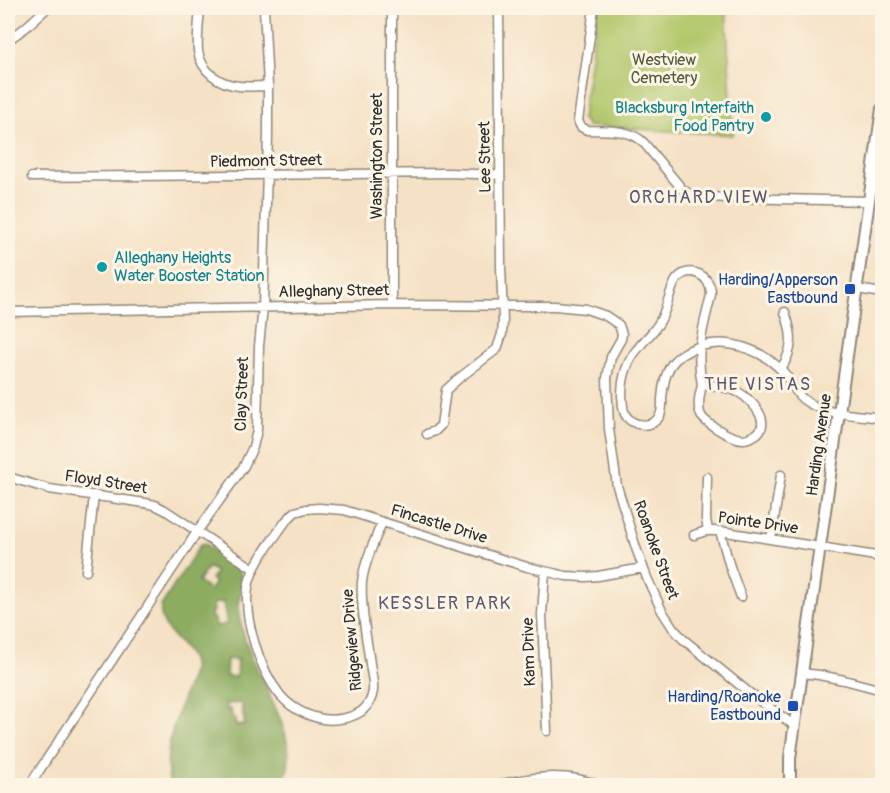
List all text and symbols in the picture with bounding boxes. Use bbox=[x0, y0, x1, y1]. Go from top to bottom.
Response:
park label: Westview Cemetery bbox=[631, 50, 697, 88]
street label: Washington Street bbox=[367, 92, 387, 219]
place label: Blacksburg Interfaith Food Pantry bbox=[615, 98, 754, 136]
marker: Blacksburg Interfaith Food Pantry bbox=[759, 110, 773, 124]
street label: Lee Street bbox=[474, 120, 496, 193]
street label: Piedmont Street bbox=[210, 150, 323, 172]
district label: ORCHARD VIEW bbox=[629, 186, 769, 209]
place label: Alleghany Heights Water Booster Station bbox=[114, 248, 265, 286]
marker: Alleghany Heights Water Booster Station bbox=[95, 260, 109, 274]
place label: Harding/Apperson Eastbound bbox=[718, 270, 838, 308]
street label: Alleghany Street bbox=[278, 280, 390, 302]
marker: Harding/Apperson Eastbound bbox=[843, 282, 857, 296]
street label: Clay Street bbox=[231, 356, 253, 432]
district label: THE VISTAS bbox=[704, 373, 812, 396]
street label: Harding Avenue bbox=[802, 392, 836, 498]
street label: Floyd Street bbox=[63, 466, 149, 498]
street label: Roanoke Street bbox=[629, 498, 683, 603]
street label: Fincastle Drive bbox=[388, 500, 490, 548]
street label: Pointe Drive bbox=[717, 507, 800, 539]
street label: Ridgeview Drive bbox=[338, 588, 366, 692]
district label: KESSLER PARK bbox=[378, 592, 512, 615]
street label: Kam Drive bbox=[518, 617, 540, 687]
place label: Harding/Roanoke Eastbound bbox=[667, 687, 781, 725]
marker: Harding/Roanoke Eastbound bbox=[786, 699, 800, 713]

